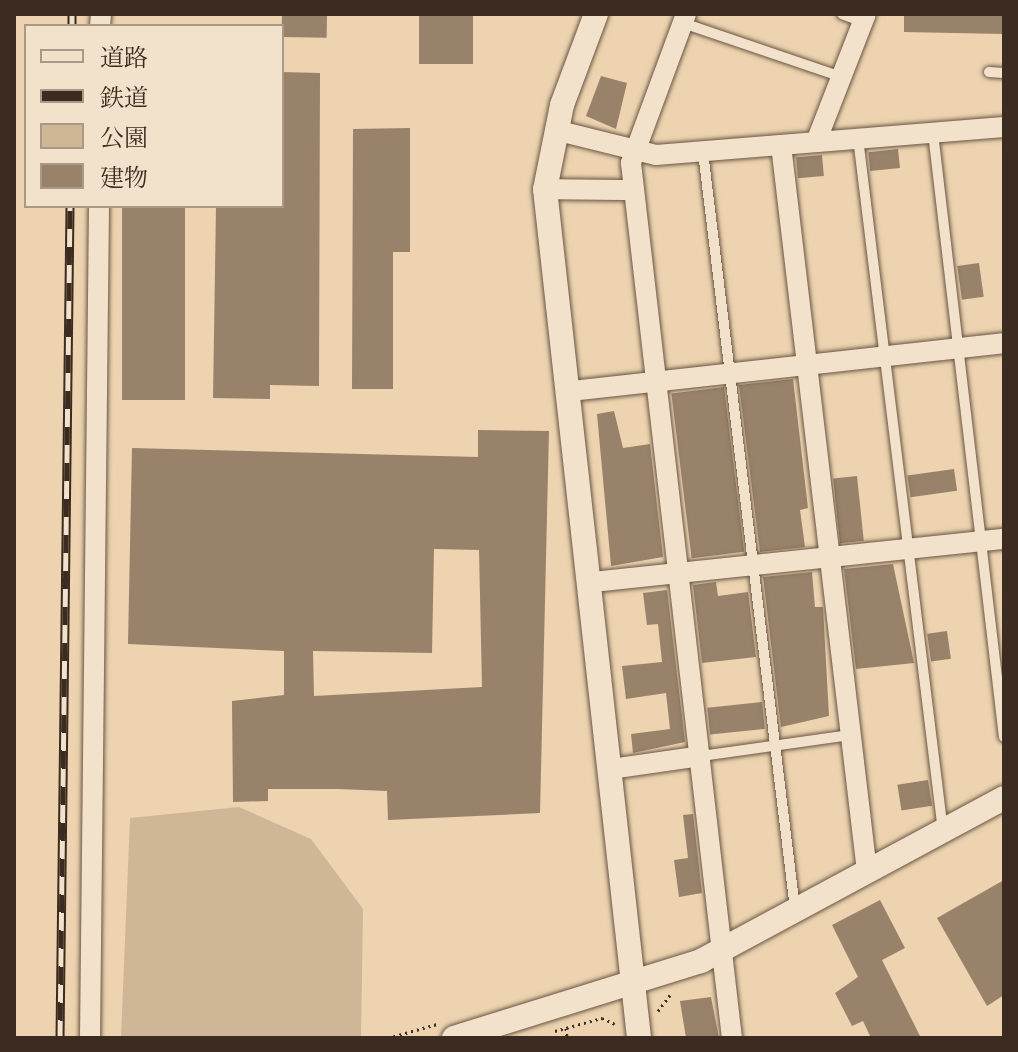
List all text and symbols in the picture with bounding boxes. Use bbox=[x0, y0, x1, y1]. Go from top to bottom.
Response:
legend bbox=[24, 24, 284, 208]
text: 道路 bbox=[100, 48, 148, 72]
text: 鉄道 bbox=[100, 88, 148, 112]
text: 公園 bbox=[100, 128, 148, 152]
text: 建物 bbox=[100, 168, 148, 192]

